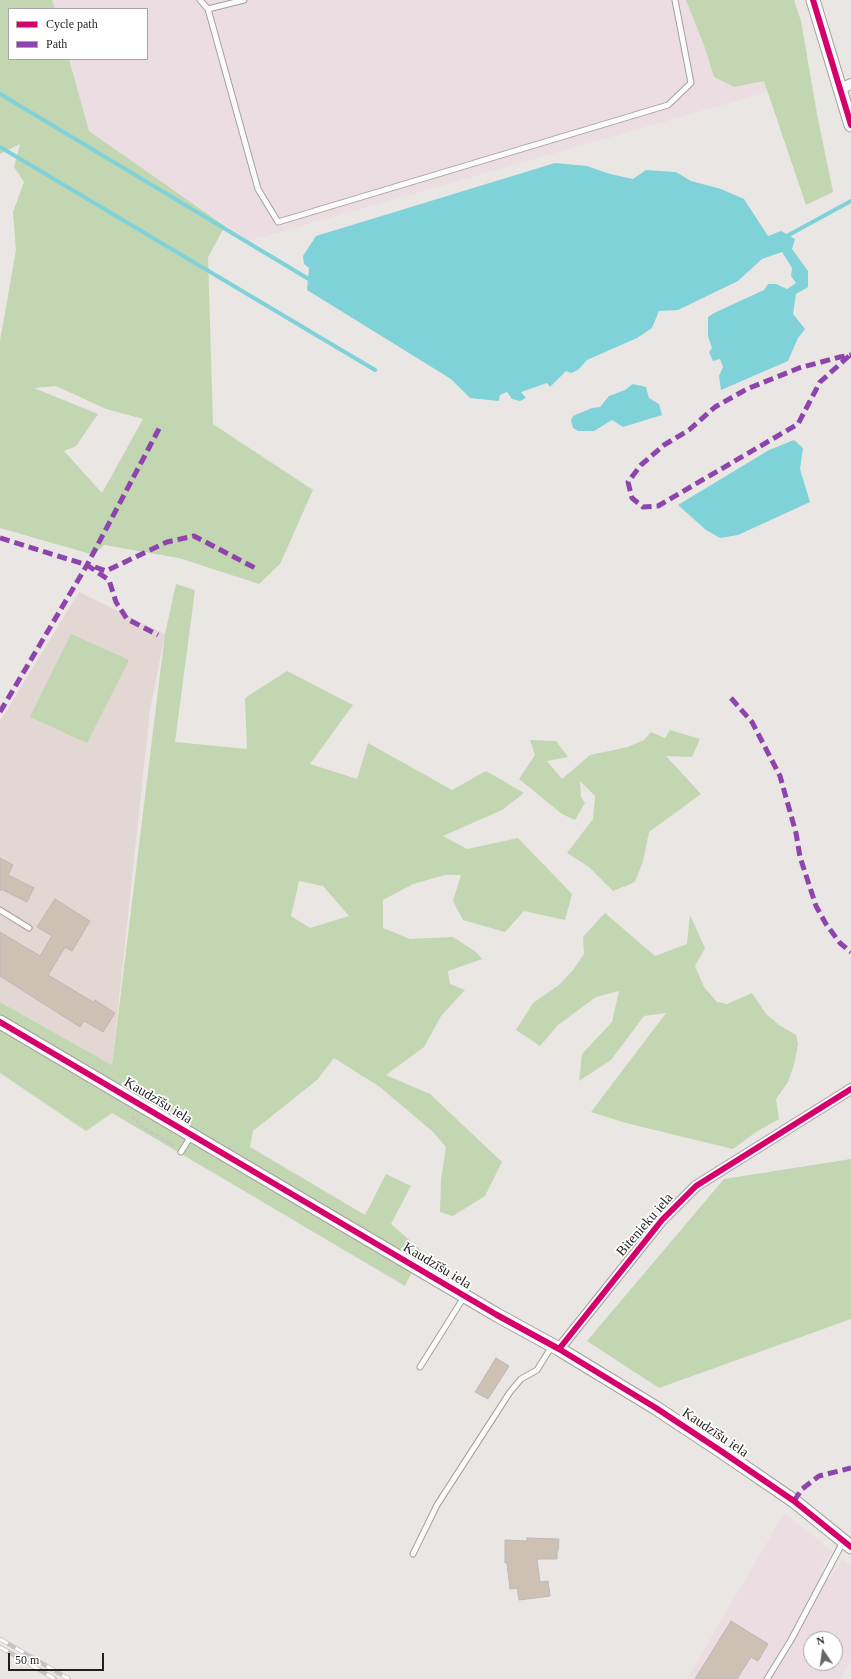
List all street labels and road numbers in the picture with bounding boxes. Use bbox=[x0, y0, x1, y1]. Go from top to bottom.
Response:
street label: Kaudzīšu iela bbox=[121, 1074, 195, 1128]
street label: Bitenieku iela bbox=[613, 1190, 677, 1260]
street label: Kaudzīšu iela bbox=[400, 1239, 474, 1293]
street label: Kaudzīšu iela bbox=[679, 1405, 751, 1461]

